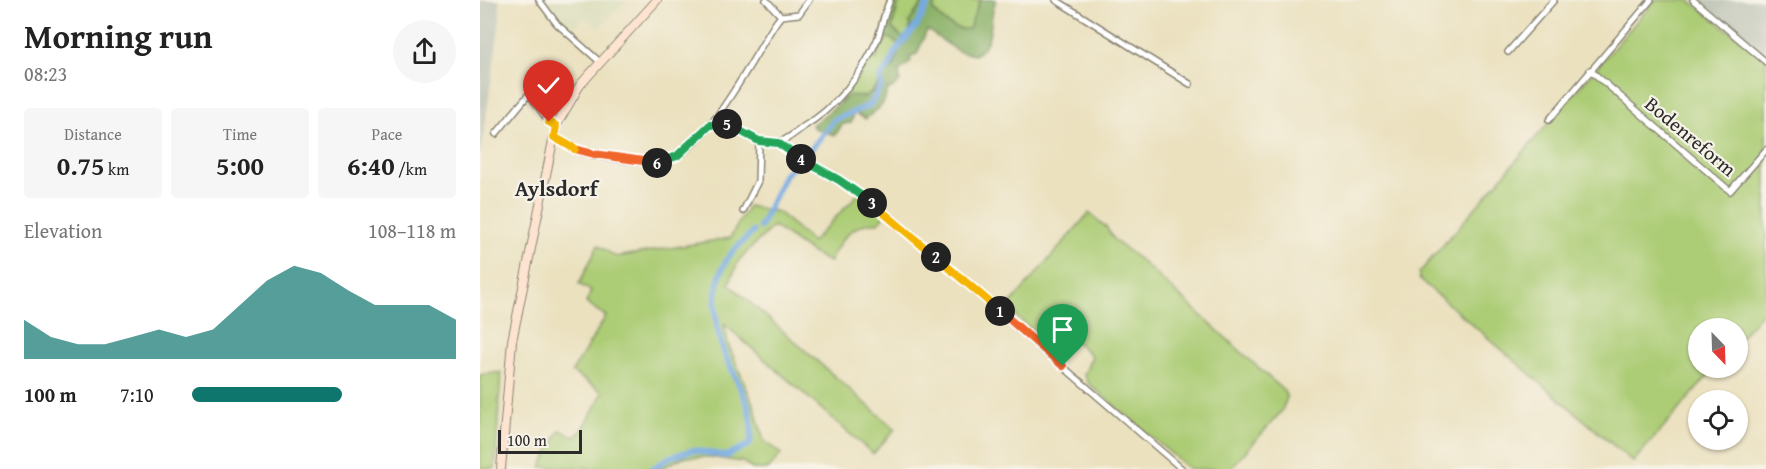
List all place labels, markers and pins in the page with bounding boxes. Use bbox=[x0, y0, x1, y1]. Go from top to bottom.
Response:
pin bbox=[523, 60, 574, 122]
pin: 5 bbox=[712, 109, 742, 139]
pin: 4 bbox=[786, 144, 816, 174]
pin: 6 bbox=[642, 148, 672, 178]
pin: 3 bbox=[857, 188, 887, 218]
pin: 2 bbox=[921, 242, 951, 272]
pin: 1 bbox=[985, 296, 1015, 326]
pin bbox=[1037, 304, 1088, 366]

